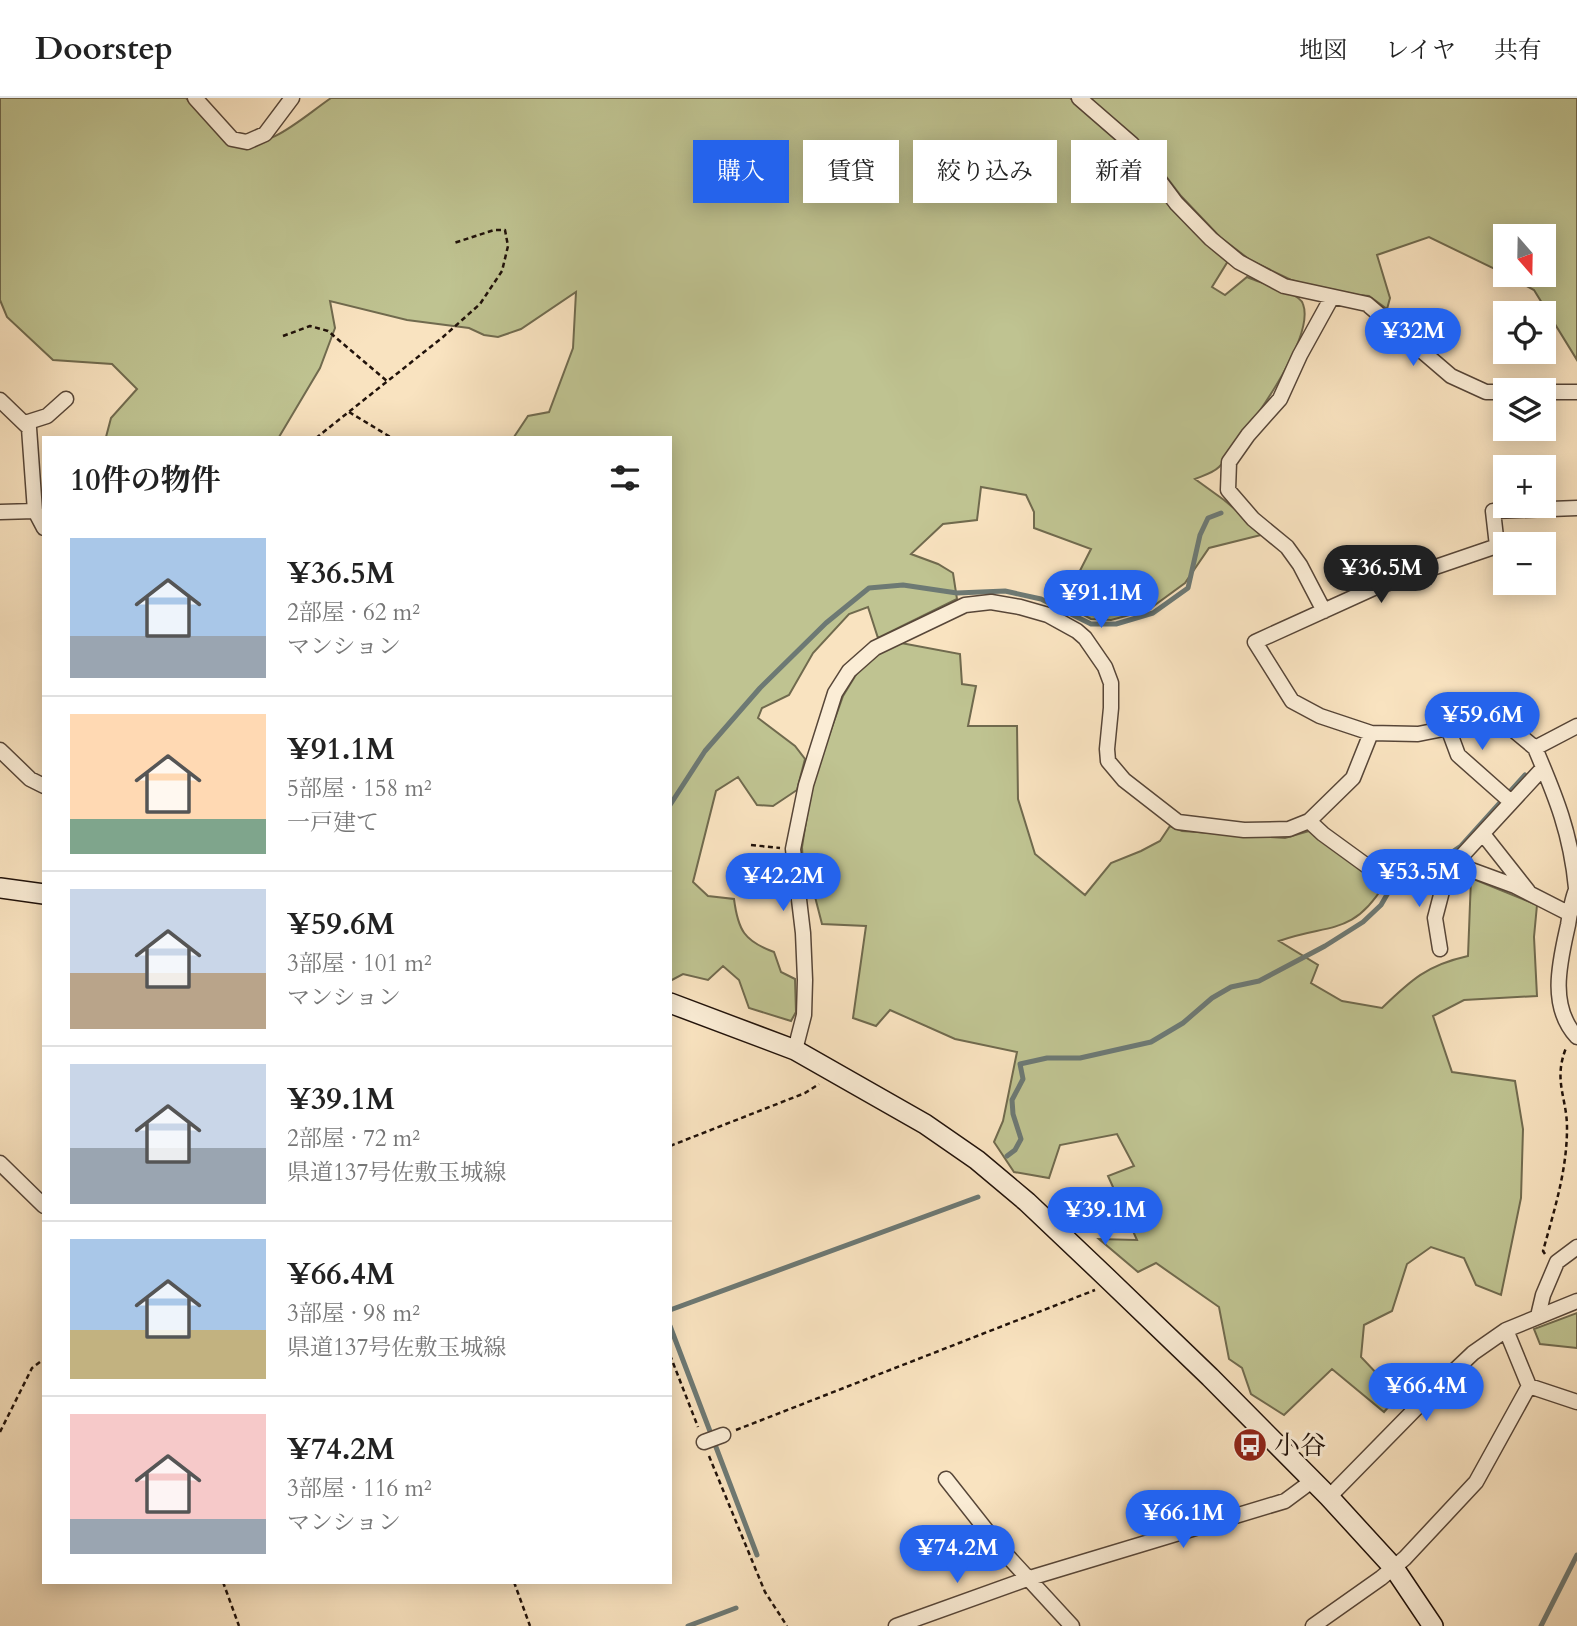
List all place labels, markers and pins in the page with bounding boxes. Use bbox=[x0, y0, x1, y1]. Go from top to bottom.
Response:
pin: ¥32M bbox=[1372, 308, 1454, 368]
pin: ¥36.5M bbox=[1324, 546, 1438, 605]
pin: ¥91.1M bbox=[1044, 570, 1158, 630]
pin: ¥59.6M bbox=[1425, 692, 1539, 752]
pin: ¥53.5M bbox=[1362, 850, 1476, 909]
pin: ¥42.2M bbox=[726, 854, 840, 913]
pin: ¥39.1M bbox=[1048, 1188, 1162, 1247]
pin: ¥66.4M bbox=[1369, 1364, 1483, 1423]
bus stop icon: 小谷 bbox=[1231, 1426, 1269, 1464]
place label: 小谷 bbox=[1274, 1428, 1326, 1463]
pin: ¥66.1M bbox=[1126, 1490, 1240, 1550]
pin: ¥74.2M bbox=[900, 1526, 1014, 1585]

